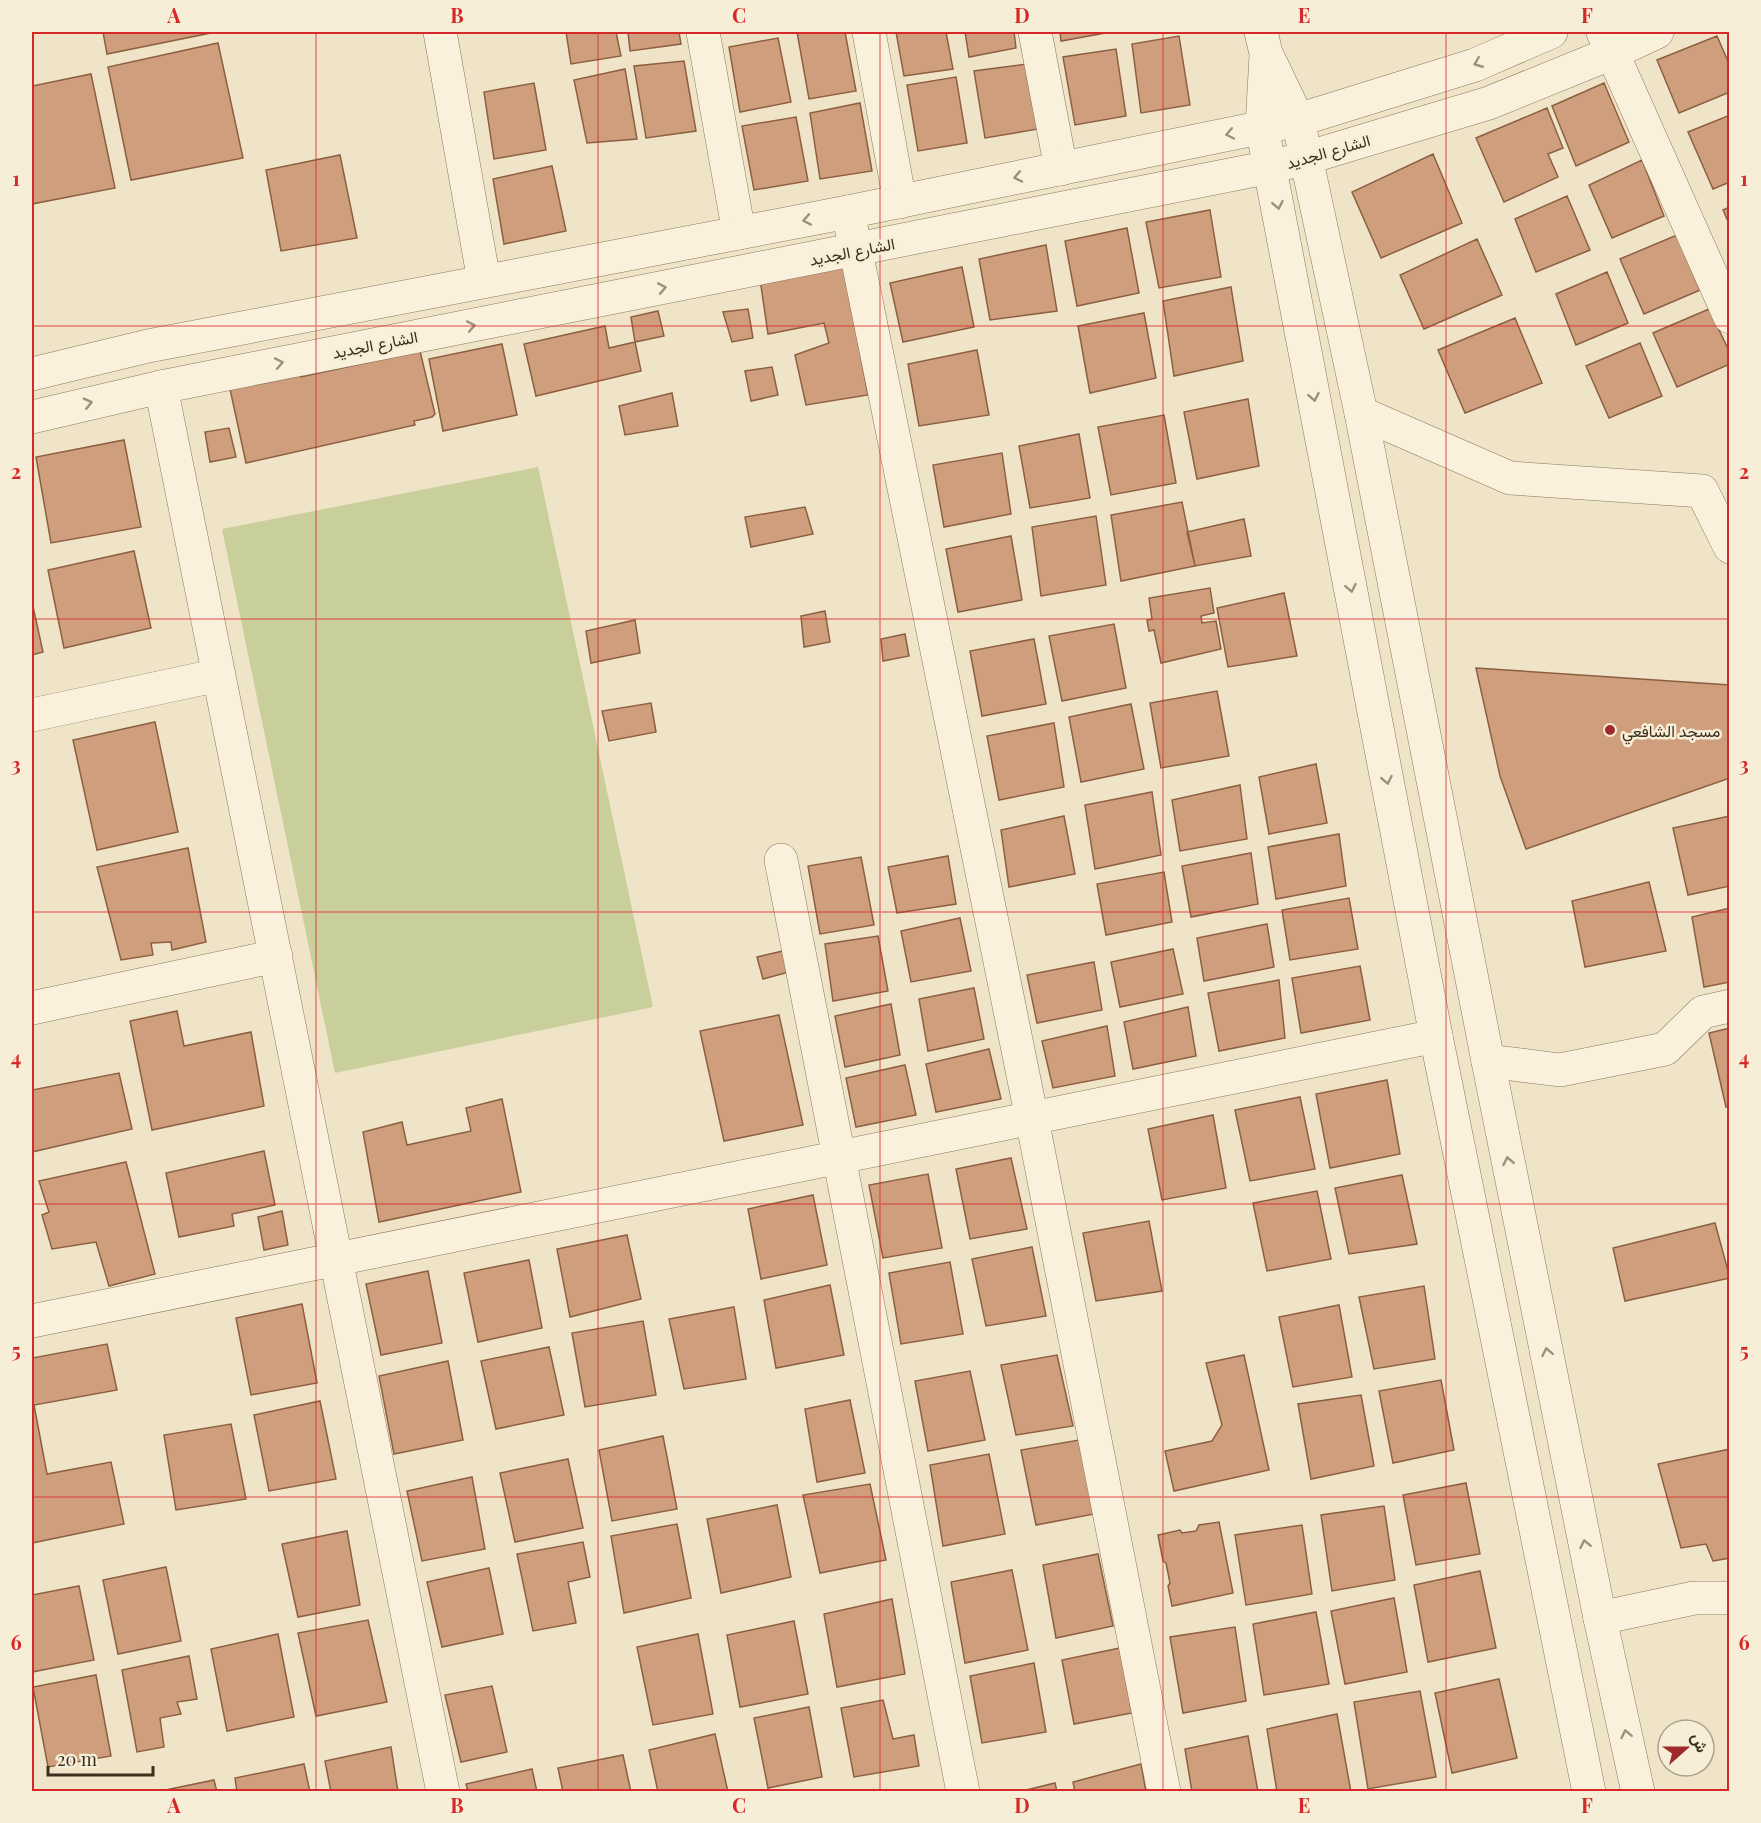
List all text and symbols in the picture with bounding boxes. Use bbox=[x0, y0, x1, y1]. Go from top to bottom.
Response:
text: A bbox=[166, 1, 181, 28]
text: B bbox=[450, 1, 464, 28]
text: C bbox=[732, 1, 746, 28]
text: D bbox=[1014, 1, 1030, 28]
text: E bbox=[1298, 1, 1310, 28]
text: F bbox=[1581, 1, 1593, 28]
one-way arrow bbox=[1473, 56, 1484, 69]
one-way arrow bbox=[1225, 127, 1235, 140]
street label: الشارع الجديد bbox=[1283, 129, 1373, 175]
text: 1 bbox=[12, 164, 20, 191]
text: 1 bbox=[1740, 164, 1748, 191]
one-way arrow bbox=[1014, 170, 1024, 183]
one-way arrow bbox=[1271, 200, 1283, 210]
one-way arrow bbox=[802, 213, 812, 226]
street label: الشارع الجديد bbox=[807, 232, 897, 272]
one-way arrow bbox=[657, 282, 667, 295]
one-way arrow bbox=[465, 320, 475, 333]
street label: الشارع الجديد bbox=[330, 325, 420, 365]
one-way arrow bbox=[274, 357, 284, 370]
one-way arrow bbox=[1307, 391, 1320, 401]
one-way arrow bbox=[83, 398, 93, 411]
text: 2 bbox=[11, 457, 21, 484]
text: 2 bbox=[1739, 457, 1749, 484]
one-way arrow bbox=[1344, 583, 1357, 593]
place label: مسجد الشافعي bbox=[1622, 720, 1720, 745]
marker: مسجد الشافعي bbox=[1603, 723, 1617, 737]
text: 3 bbox=[11, 750, 21, 777]
text: 3 bbox=[1739, 750, 1749, 777]
one-way arrow bbox=[1380, 774, 1393, 784]
text: 4 bbox=[11, 1043, 21, 1070]
text: 4 bbox=[1739, 1043, 1749, 1070]
one-way arrow bbox=[1502, 1157, 1515, 1167]
text: 5 bbox=[11, 1336, 21, 1363]
text: 5 bbox=[1739, 1336, 1749, 1363]
one-way arrow bbox=[1541, 1348, 1554, 1358]
one-way arrow bbox=[1579, 1539, 1592, 1549]
text: 6 bbox=[10, 1628, 22, 1655]
text: 6 bbox=[1738, 1628, 1750, 1655]
north arrow bbox=[1656, 1718, 1716, 1778]
one-way arrow bbox=[1620, 1730, 1633, 1740]
text: ش bbox=[1687, 1730, 1714, 1755]
scale bar bbox=[48, 1739, 153, 1777]
text: 20 m bbox=[57, 1747, 97, 1771]
text: A bbox=[166, 1791, 181, 1818]
text: B bbox=[450, 1791, 464, 1818]
text: C bbox=[732, 1791, 746, 1818]
text: D bbox=[1014, 1791, 1030, 1818]
text: E bbox=[1298, 1791, 1310, 1818]
text: F bbox=[1581, 1791, 1593, 1818]

